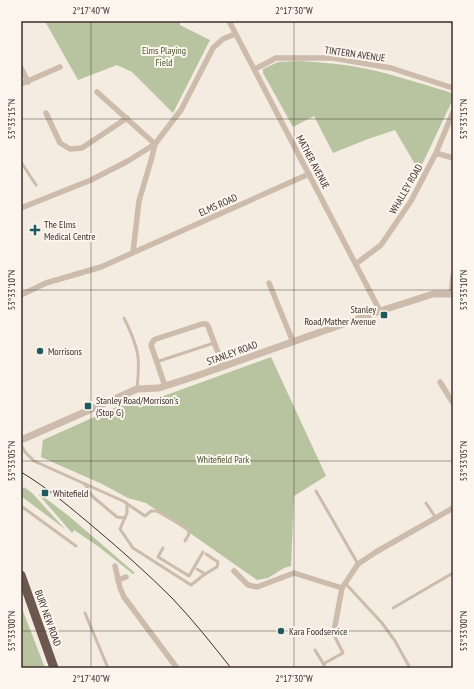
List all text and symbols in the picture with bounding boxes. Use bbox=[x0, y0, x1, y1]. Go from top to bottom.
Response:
text: 2°17'40"W bbox=[72, 4, 110, 17]
text: 2°17'30"W bbox=[275, 4, 313, 17]
street label: TINTERN AVENUE bbox=[324, 43, 386, 65]
park label: Elms Playing Field bbox=[142, 44, 186, 69]
text: 53°33'15"N bbox=[5, 99, 18, 139]
text: 53°33'15"N bbox=[457, 99, 470, 139]
street label: MATHER AVENUE bbox=[293, 133, 333, 191]
street label: WHALLEY ROAD bbox=[386, 162, 426, 216]
street label: ELMS ROAD bbox=[197, 191, 239, 219]
place label: The Elms Medical Centre bbox=[44, 218, 95, 243]
marker: The Elms Medical Centre bbox=[29, 224, 41, 236]
text: 53°33'10"N bbox=[5, 270, 18, 310]
text: 53°33'10"N bbox=[457, 270, 470, 310]
place label: Stanley Road/Mather Avenue bbox=[304, 303, 376, 328]
marker: Stanley Road/Mather Avenue bbox=[379, 310, 389, 320]
street label: STANLEY ROAD bbox=[205, 338, 259, 368]
place label: Morrisons bbox=[48, 345, 82, 358]
marker: Morrisons bbox=[35, 346, 45, 356]
place label: Stanley Road/Morrison's (Stop G) bbox=[96, 394, 179, 419]
marker: Stanley Road/Morrison's (Stop G) bbox=[83, 401, 93, 411]
text: 53°33'05"N bbox=[5, 441, 18, 481]
text: 53°33'05"N bbox=[457, 441, 470, 481]
park label: Whitefield Park bbox=[197, 453, 249, 466]
place label: Whitefield bbox=[53, 487, 88, 500]
marker: Whitefield bbox=[40, 488, 50, 498]
street label: BURY NEW ROAD bbox=[32, 588, 64, 648]
text: 53°33'00"N bbox=[5, 611, 18, 651]
text: 53°33'00"N bbox=[457, 611, 470, 651]
place label: Kara Foodservice bbox=[289, 625, 348, 638]
marker: Kara Foodservice bbox=[276, 626, 286, 636]
text: 2°17'40"W bbox=[72, 672, 110, 685]
text: 2°17'30"W bbox=[275, 672, 313, 685]

